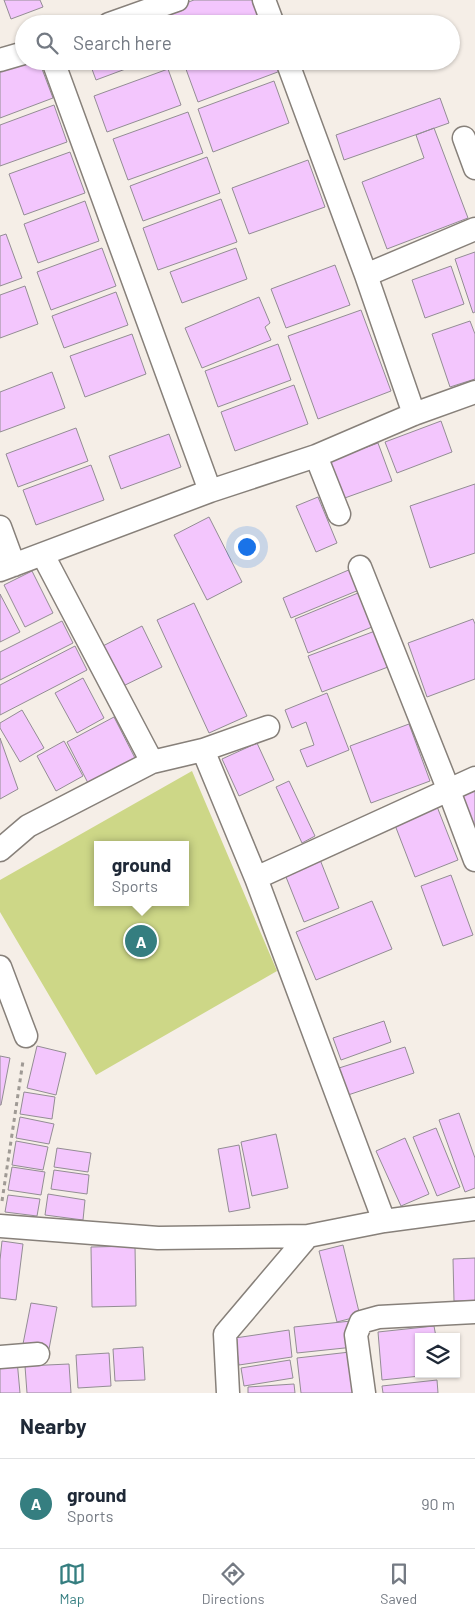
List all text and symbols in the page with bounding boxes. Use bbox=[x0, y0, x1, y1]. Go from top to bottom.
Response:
search box bbox=[15, 15, 460, 70]
icon: search bbox=[33, 29, 61, 57]
text: Search here bbox=[73, 31, 172, 54]
your location bbox=[234, 534, 260, 560]
popup bbox=[94, 841, 189, 906]
text: ground bbox=[112, 853, 171, 876]
text: Sports bbox=[112, 876, 158, 895]
pin: A bbox=[125, 922, 157, 960]
map controls bbox=[415, 1333, 460, 1378]
button: layers bbox=[415, 1333, 460, 1378]
text: Nearby bbox=[20, 1413, 86, 1438]
text: ground bbox=[67, 1483, 127, 1506]
text: A bbox=[31, 1494, 41, 1513]
text: 90 m bbox=[421, 1494, 455, 1513]
text: Sports bbox=[67, 1506, 113, 1525]
tab: Map bbox=[58, 1560, 86, 1607]
tab: Directions bbox=[202, 1560, 264, 1607]
tab: Saved bbox=[380, 1560, 417, 1607]

